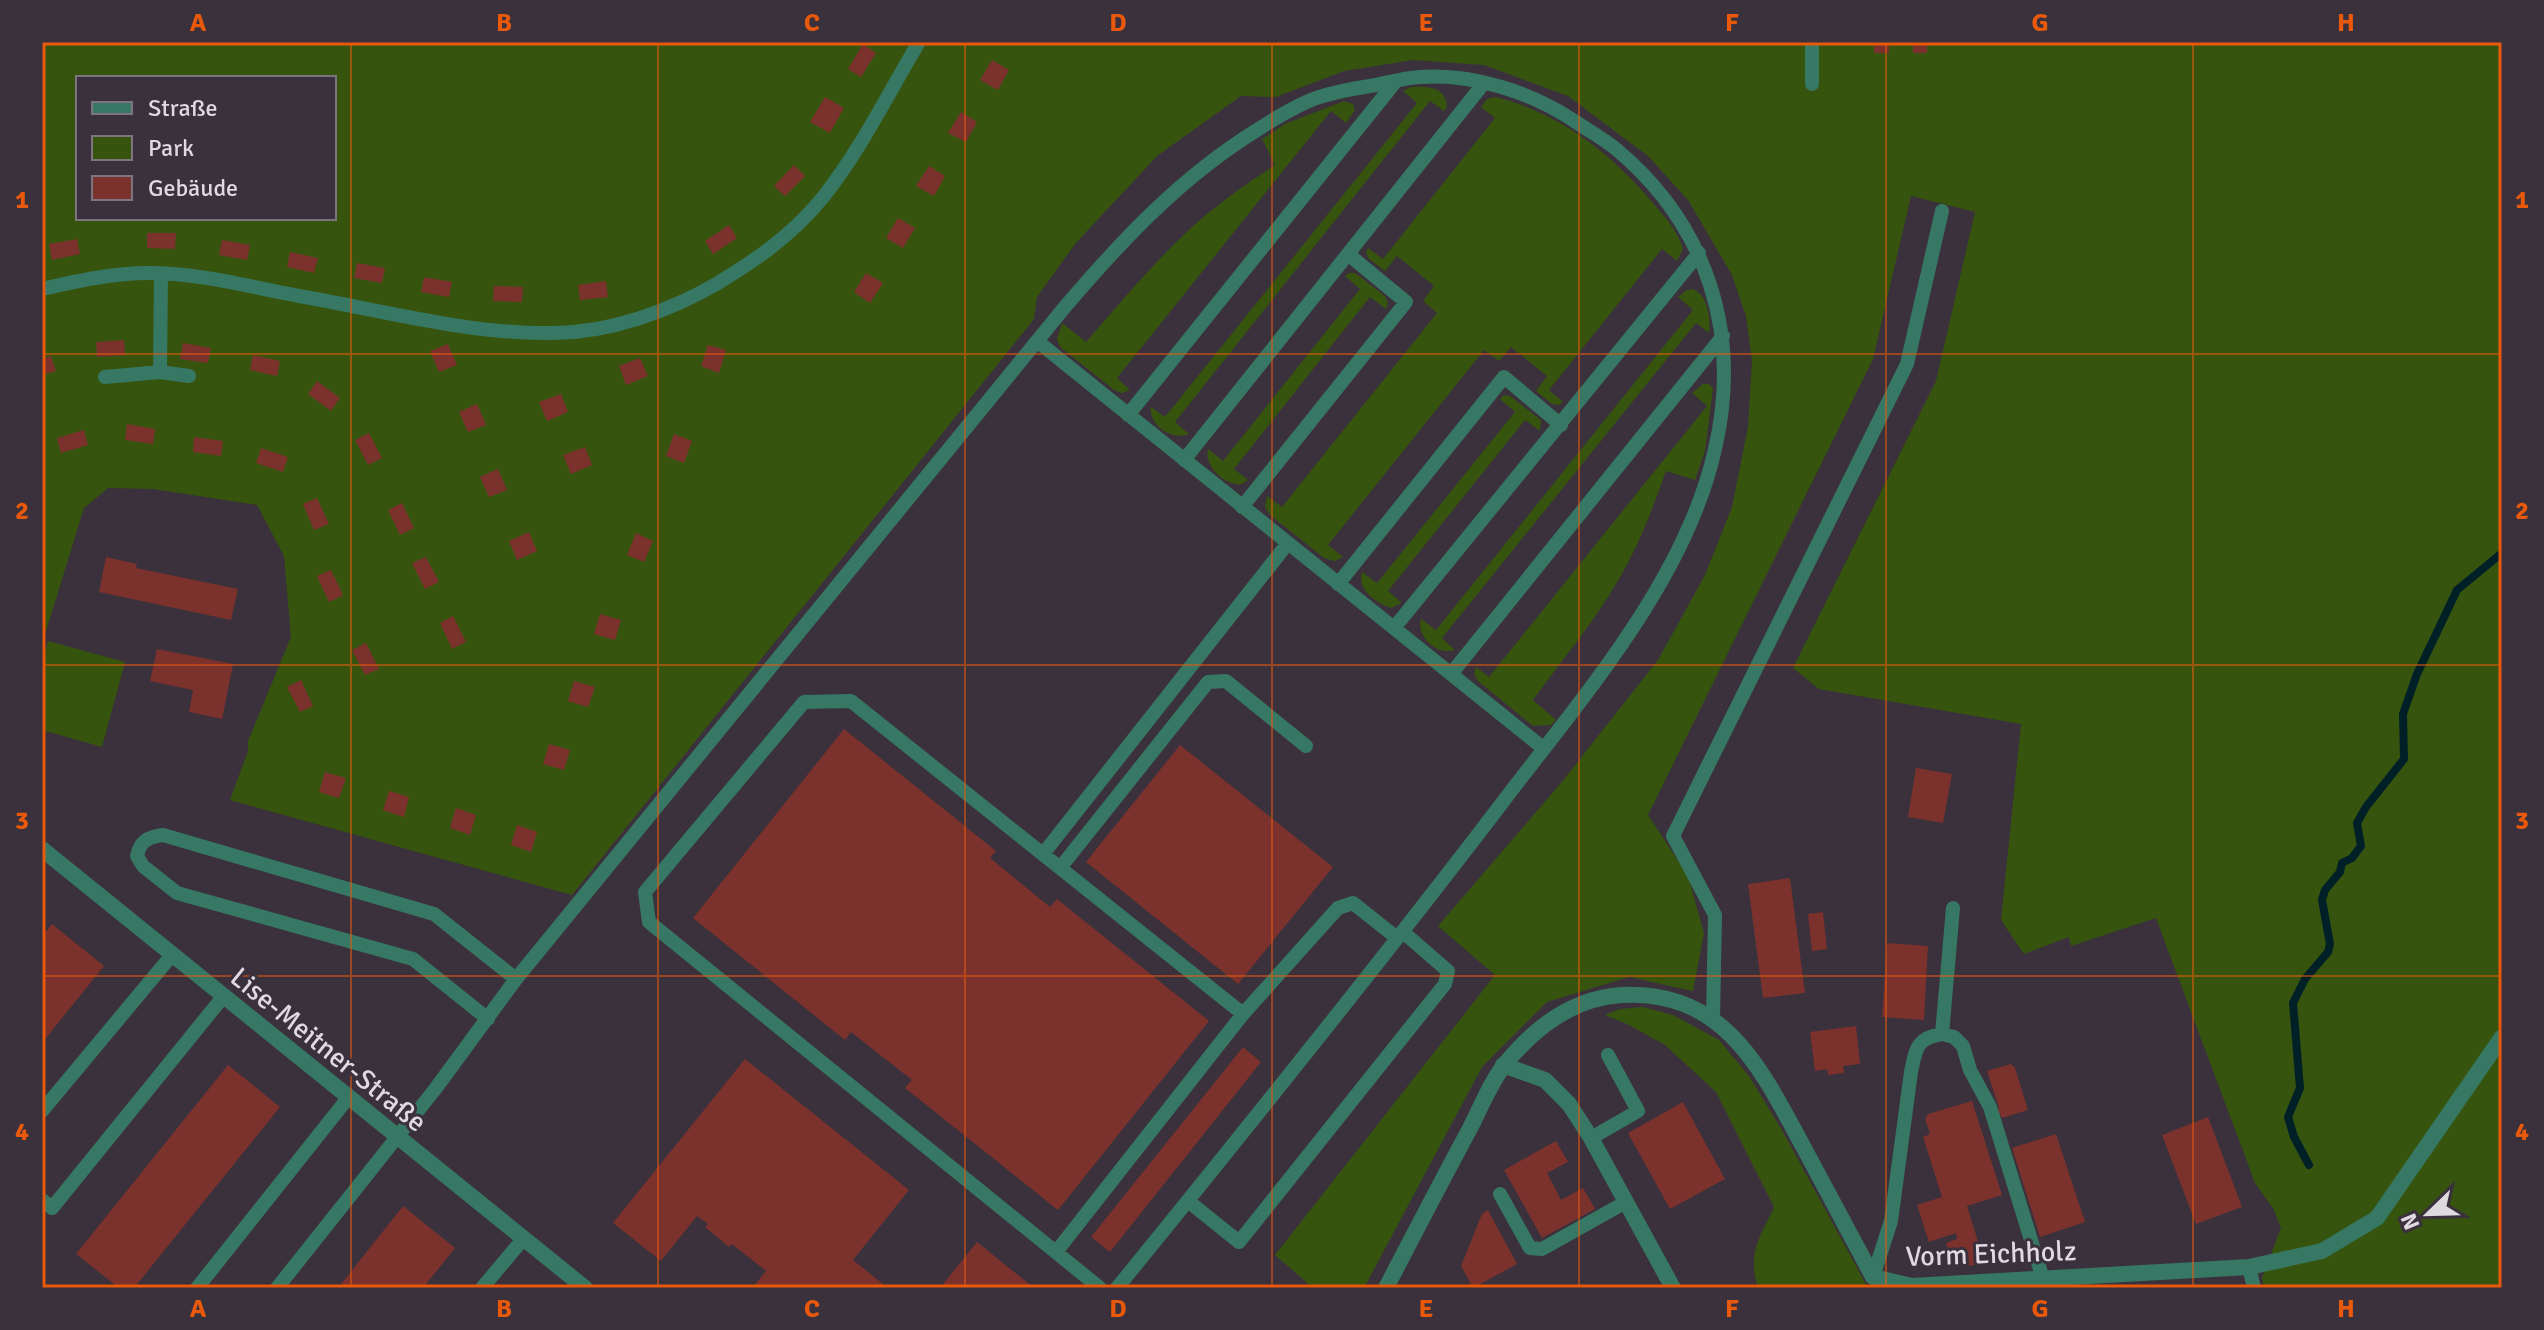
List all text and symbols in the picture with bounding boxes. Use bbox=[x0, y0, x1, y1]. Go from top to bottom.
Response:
text: A bbox=[190, 7, 207, 39]
text: B bbox=[496, 7, 512, 39]
text: C bbox=[804, 7, 820, 39]
text: D bbox=[1109, 7, 1127, 39]
text: E bbox=[1419, 7, 1433, 39]
text: F bbox=[1725, 7, 1739, 39]
text: G bbox=[2031, 7, 2049, 39]
text: H bbox=[2337, 7, 2355, 39]
legend bbox=[76, 76, 336, 220]
text: Straße bbox=[148, 93, 218, 123]
text: Park bbox=[148, 133, 194, 163]
text: Gebäude bbox=[148, 173, 238, 203]
text: 1 bbox=[15, 184, 29, 216]
text: 1 bbox=[2515, 184, 2529, 216]
text: 2 bbox=[15, 495, 29, 527]
text: 2 bbox=[2515, 495, 2529, 527]
text: 3 bbox=[15, 805, 29, 837]
text: 3 bbox=[2515, 805, 2529, 837]
street label: Lise-Meitner-Straße bbox=[224, 960, 433, 1139]
text: 4 bbox=[15, 1116, 29, 1148]
text: 4 bbox=[2515, 1116, 2529, 1148]
north arrow bbox=[2388, 1174, 2468, 1254]
text: N bbox=[2395, 1209, 2425, 1234]
street label: Vorm Eichholz bbox=[1905, 1234, 2077, 1274]
text: A bbox=[190, 1293, 207, 1325]
text: B bbox=[496, 1293, 512, 1325]
text: C bbox=[804, 1293, 820, 1325]
text: D bbox=[1109, 1293, 1127, 1325]
text: E bbox=[1419, 1293, 1433, 1325]
text: F bbox=[1725, 1293, 1739, 1325]
text: G bbox=[2031, 1293, 2049, 1325]
text: H bbox=[2337, 1293, 2355, 1325]

